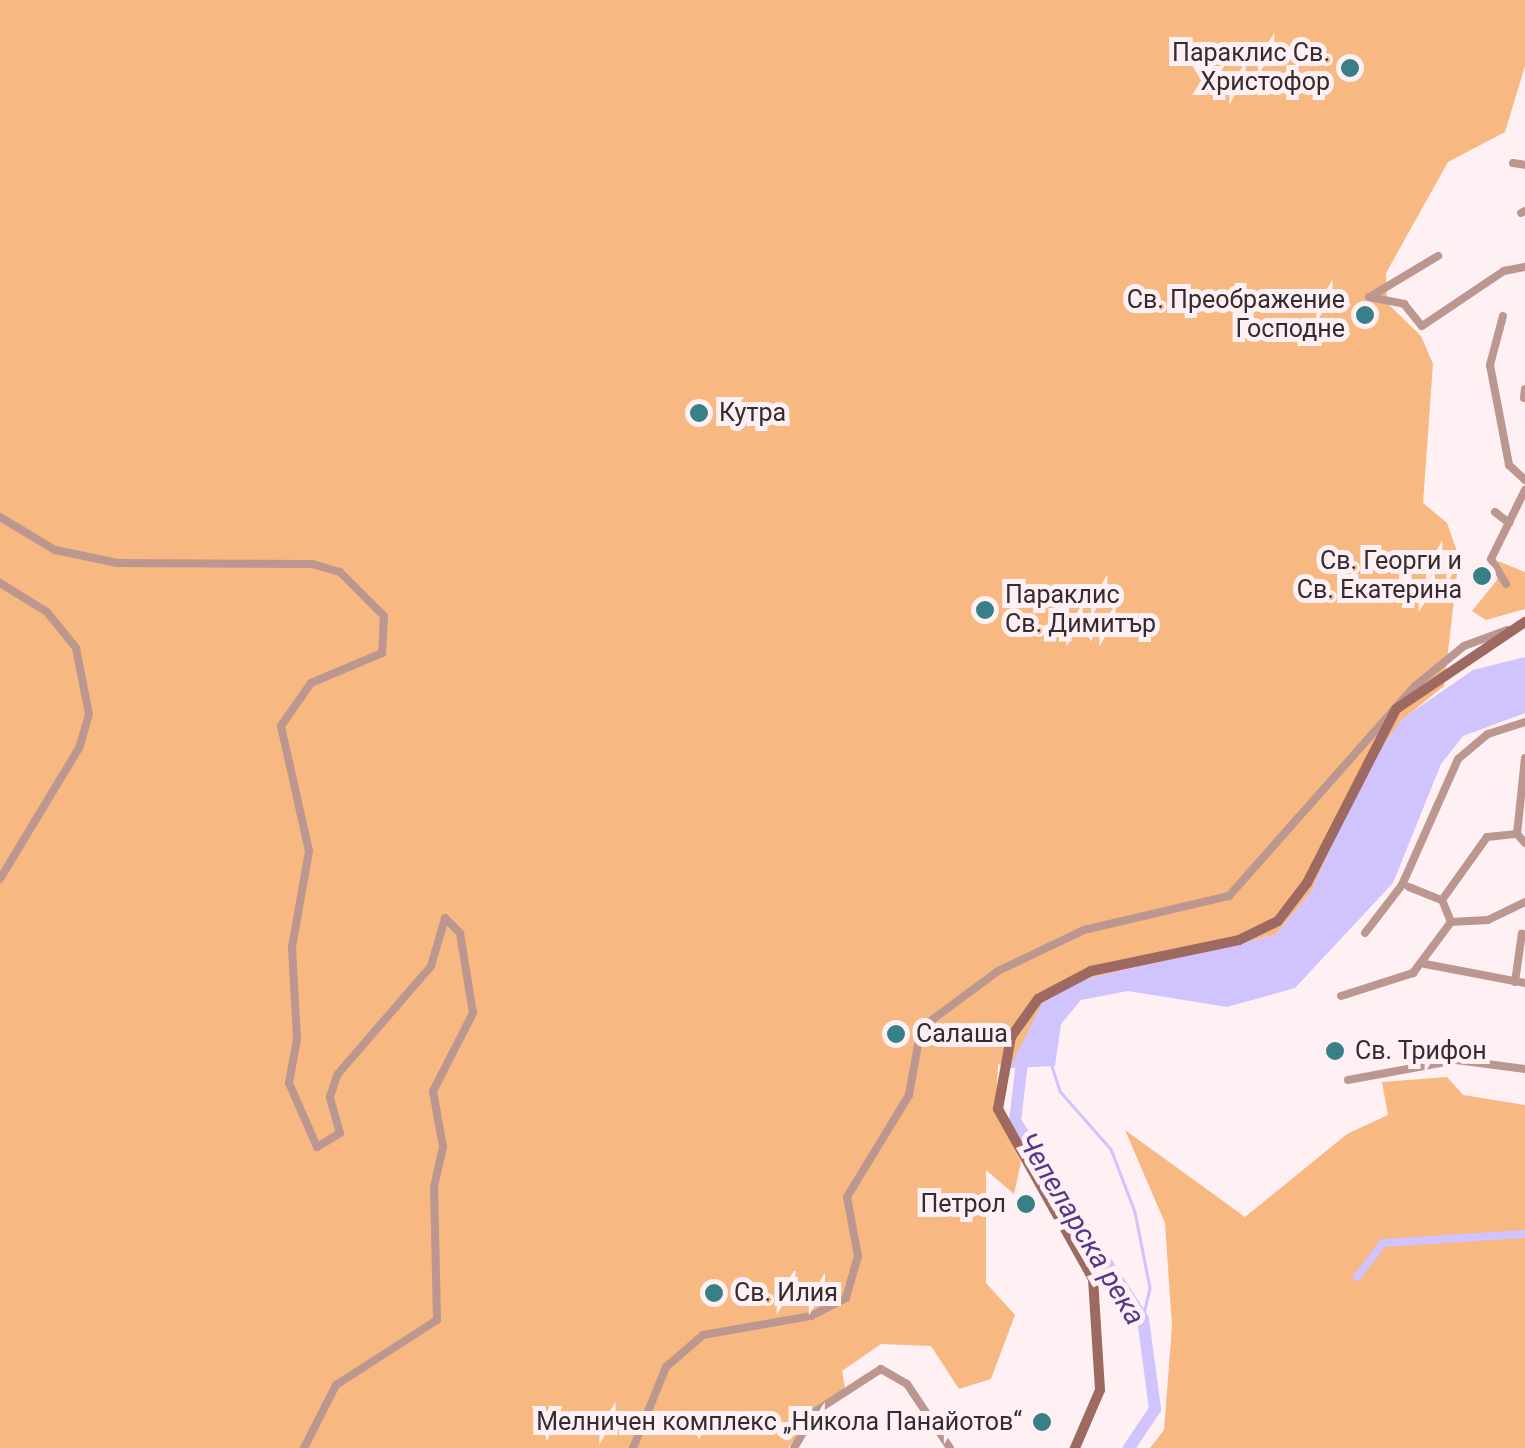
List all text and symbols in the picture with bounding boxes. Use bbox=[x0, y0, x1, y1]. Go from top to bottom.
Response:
place label: Параклис Св. Христофор bbox=[1172, 39, 1330, 98]
marker: Параклис Св. Христофор bbox=[1339, 57, 1361, 79]
place label: Св. Преображение Господне bbox=[1127, 286, 1345, 345]
marker: Св. Преображение Господне bbox=[1354, 304, 1376, 326]
place label: Кутра bbox=[719, 398, 786, 428]
marker: Кутра bbox=[688, 402, 710, 424]
place label: Св. Георги и Св. Екатерина bbox=[1297, 547, 1462, 606]
marker: Св. Георги и Св. Екатерина bbox=[1471, 565, 1493, 587]
place label: Параклис Св. Димитър bbox=[1005, 581, 1156, 640]
marker: Параклис Св. Димитър bbox=[974, 599, 996, 621]
place label: Салаша bbox=[916, 1019, 1008, 1049]
marker: Салаша bbox=[885, 1023, 907, 1045]
place label: Св. Трифон bbox=[1355, 1036, 1487, 1066]
marker: Св. Трифон bbox=[1324, 1040, 1346, 1062]
water label: Чепеларска река bbox=[1010, 1127, 1152, 1331]
place label: Петрол bbox=[920, 1189, 1006, 1219]
marker: Петрол bbox=[1015, 1193, 1037, 1215]
place label: Св. Илия bbox=[734, 1278, 838, 1308]
marker: Св. Илия bbox=[703, 1282, 725, 1304]
place label: Мелничен комплекс „Никола Панайотов“ bbox=[536, 1407, 1022, 1437]
marker: Мелничен комплекс „Никола Панайотов“ bbox=[1031, 1411, 1053, 1433]

